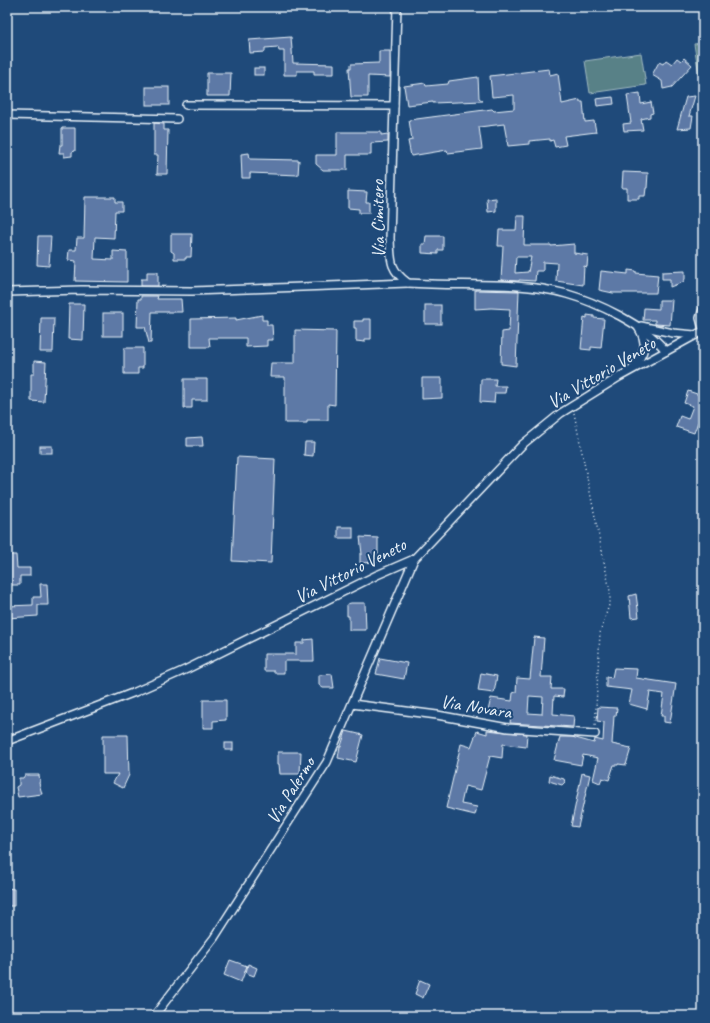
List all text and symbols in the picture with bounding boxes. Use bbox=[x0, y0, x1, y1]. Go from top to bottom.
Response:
street label: Via Cimitero bbox=[365, 178, 391, 258]
street label: Via Vittorio Veneto bbox=[543, 331, 661, 414]
street label: Via Vittorio Veneto bbox=[291, 532, 411, 609]
street label: Via Novara bbox=[439, 690, 514, 725]
street label: Via Palermo bbox=[261, 751, 322, 828]

